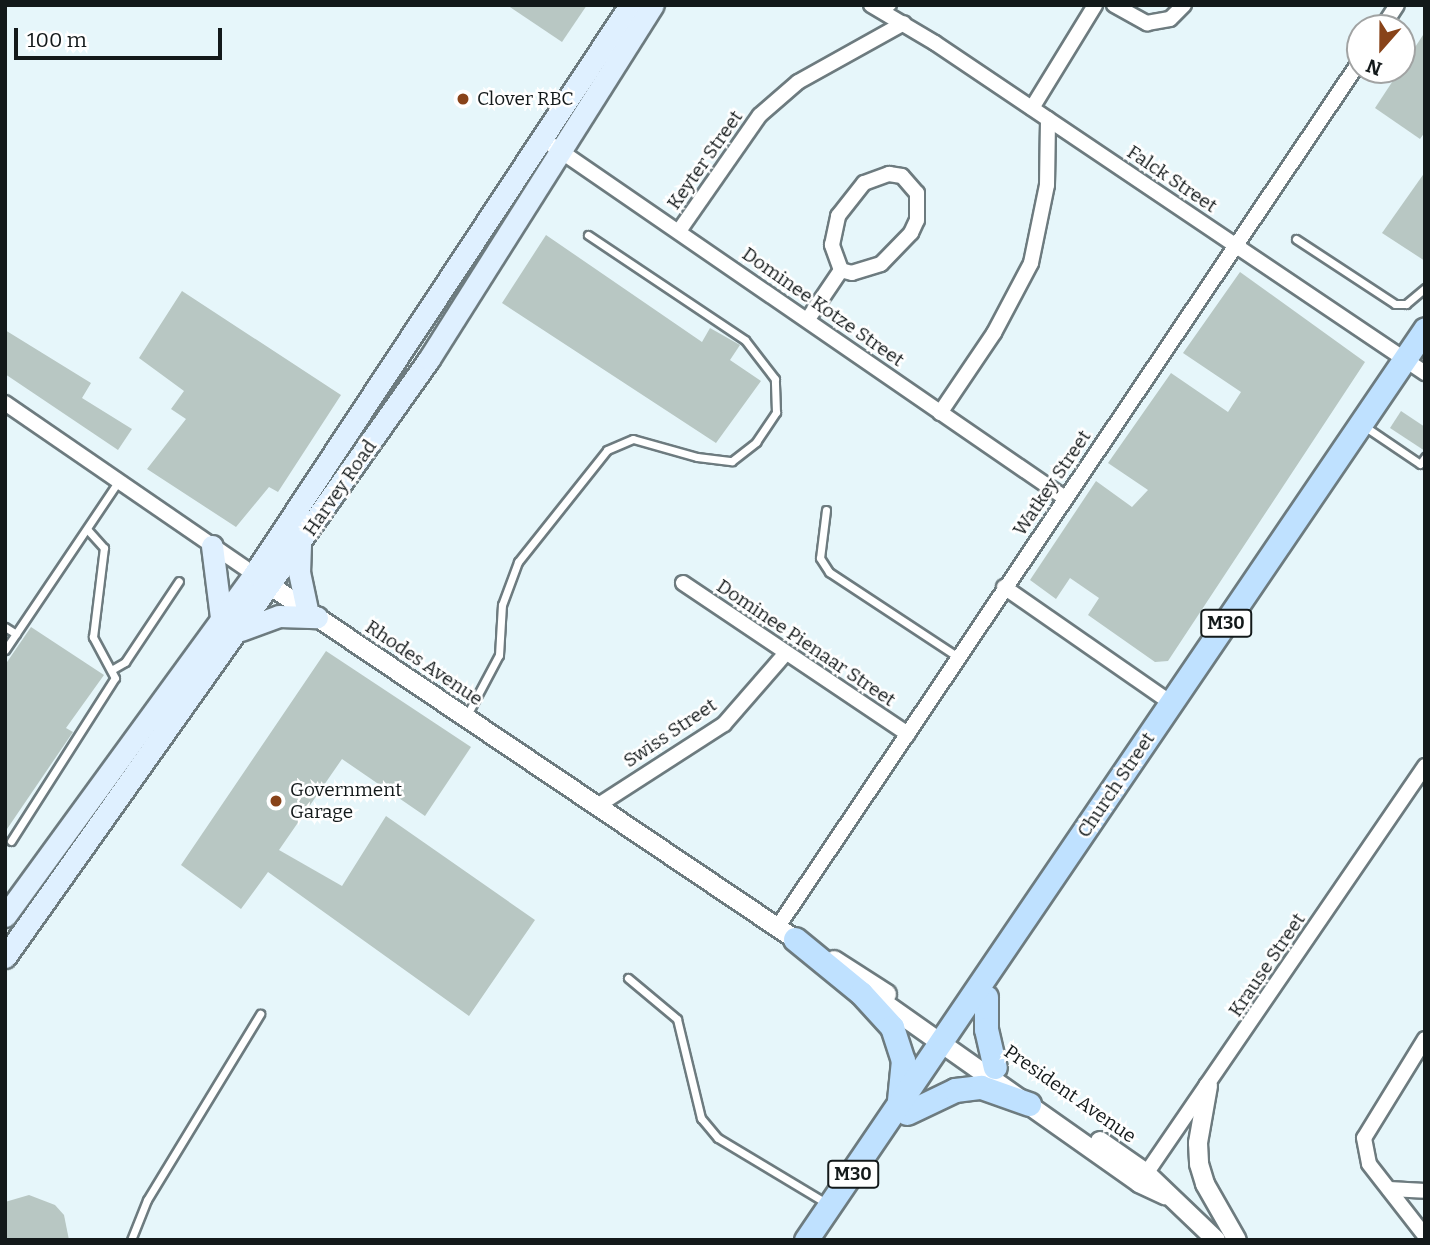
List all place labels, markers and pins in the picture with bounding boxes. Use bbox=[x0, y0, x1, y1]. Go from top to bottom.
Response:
place label: Clover RBC bbox=[477, 88, 574, 110]
marker: Clover RBC bbox=[455, 91, 471, 107]
place label: Government Garage bbox=[290, 779, 402, 823]
marker: Government Garage bbox=[268, 793, 284, 809]

